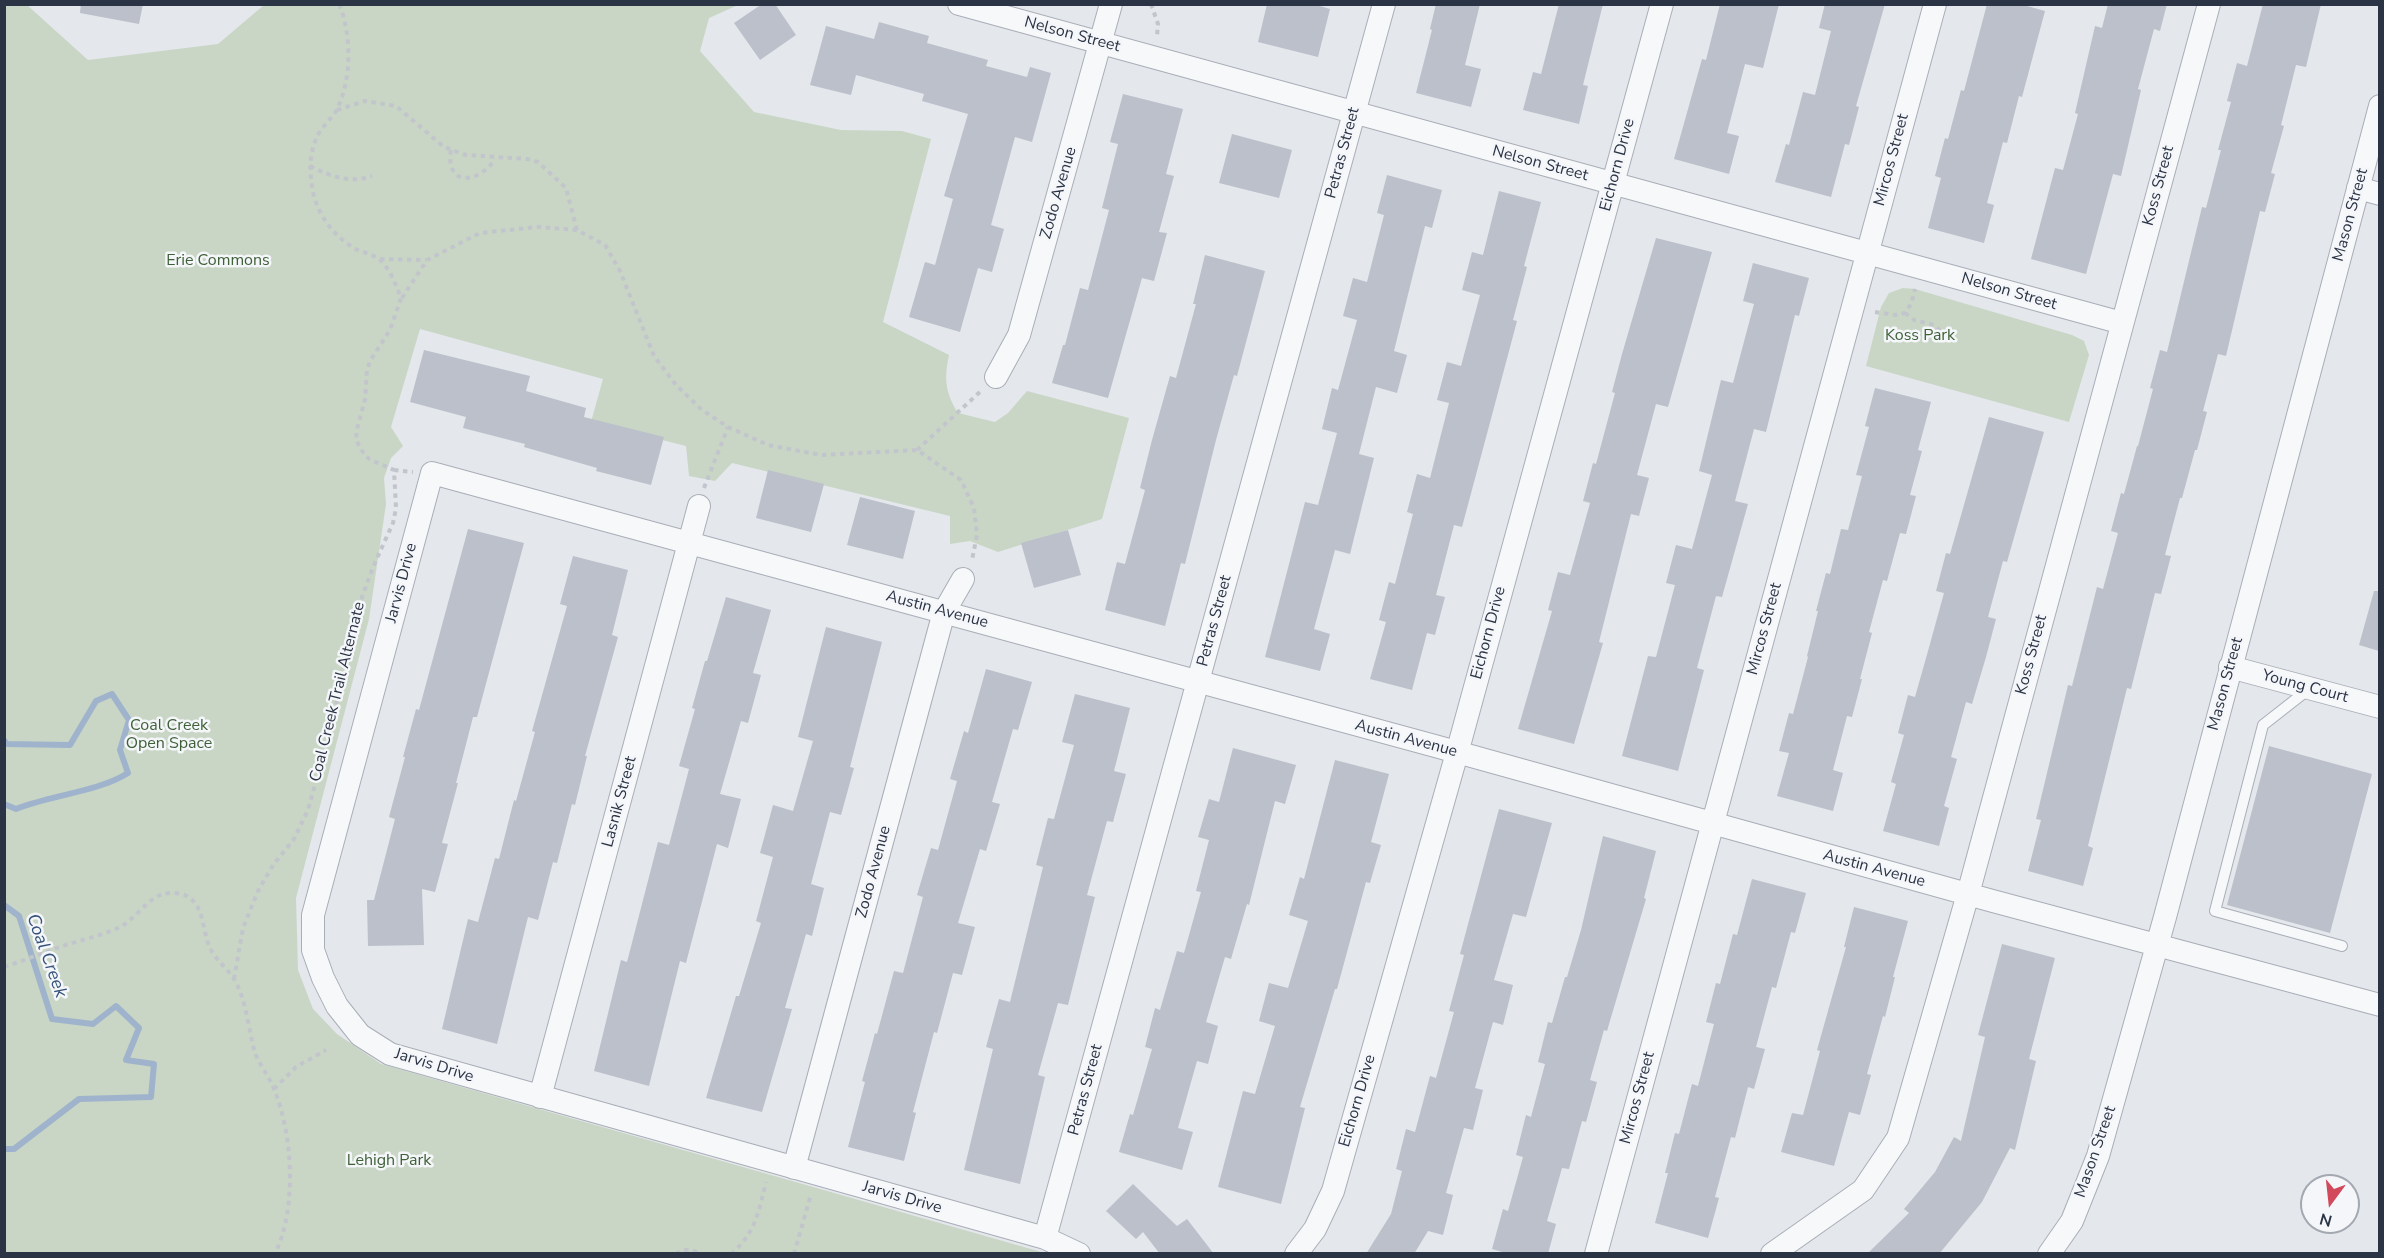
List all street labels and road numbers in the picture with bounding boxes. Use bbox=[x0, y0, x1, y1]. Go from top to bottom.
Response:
street label: Nelson Street bbox=[1022, 13, 1122, 57]
street label: Petras Street bbox=[1322, 105, 1364, 201]
street label: Mircos Street bbox=[1870, 112, 1914, 208]
street label: Eichorn Drive bbox=[1596, 116, 1640, 214]
street label: Nelson Street bbox=[1490, 142, 1590, 186]
street label: Koss Street bbox=[2139, 144, 2179, 228]
street label: Zodo Avenue bbox=[1037, 145, 1081, 241]
street label: Mason Street bbox=[2329, 166, 2373, 264]
street label: Nelson Street bbox=[1959, 269, 2059, 315]
street label: Jarvis Drive bbox=[382, 541, 422, 625]
street label: Petras Street bbox=[1194, 573, 1236, 669]
street label: Mircos Street bbox=[1743, 581, 1787, 677]
street label: Eichorn Drive bbox=[1467, 584, 1511, 682]
street label: Austin Avenue bbox=[884, 587, 990, 633]
street label: Coal Creek Trail Alternate bbox=[306, 600, 370, 784]
street label: Koss Street bbox=[2012, 613, 2052, 697]
street label: Mason Street bbox=[2204, 635, 2248, 733]
street label: Young Court bbox=[2260, 666, 2350, 708]
street label: Austin Avenue bbox=[1353, 716, 1459, 762]
street label: Lasnik Street bbox=[599, 754, 641, 850]
street label: Zodo Avenue bbox=[852, 824, 896, 920]
street label: Austin Avenue bbox=[1821, 846, 1927, 892]
street label: Petras Street bbox=[1065, 1042, 1107, 1138]
street label: Jarvis Drive bbox=[392, 1045, 476, 1087]
street label: Mircos Street bbox=[1616, 1050, 1660, 1146]
street label: Eichorn Drive bbox=[1336, 1053, 1380, 1149]
street label: Mason Street bbox=[2071, 1104, 2121, 1200]
street label: Jarvis Drive bbox=[860, 1178, 944, 1218]

